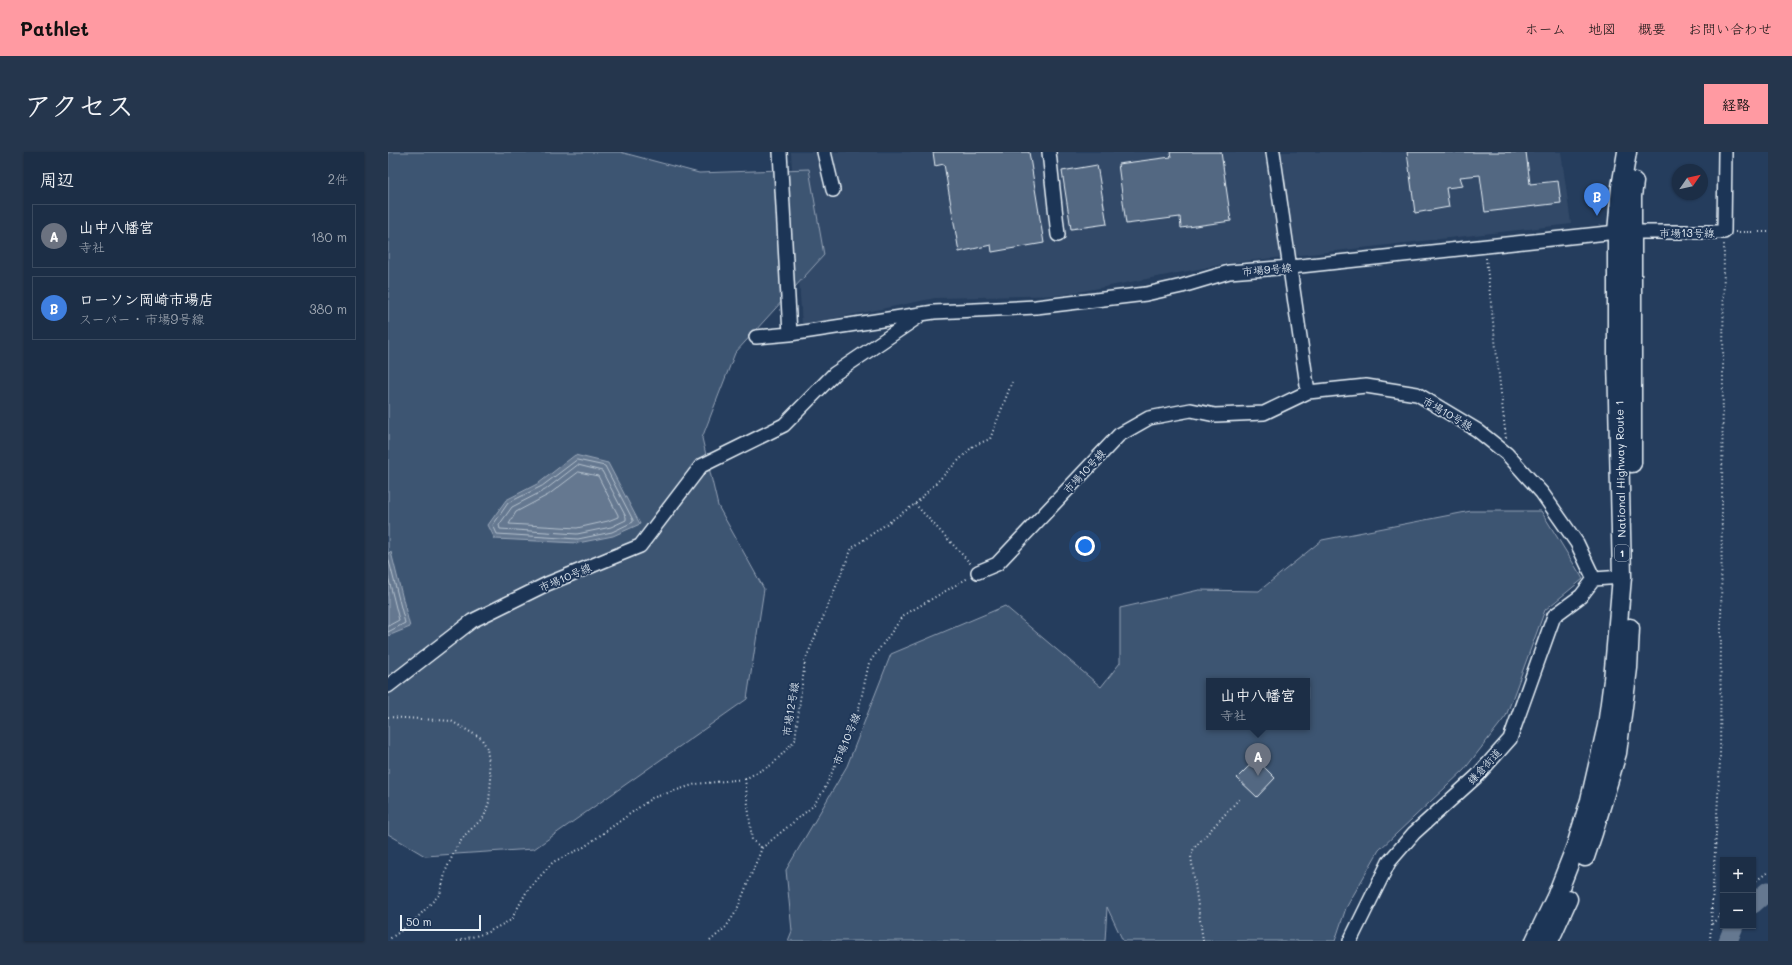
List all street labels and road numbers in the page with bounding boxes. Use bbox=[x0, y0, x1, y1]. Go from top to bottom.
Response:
street label: 市場13号線 bbox=[1659, 225, 1715, 240]
street label: 市場9号線 bbox=[1241, 259, 1293, 279]
street label: 市場10号線 bbox=[1420, 393, 1476, 433]
street label: National Highway Route 1 bbox=[1611, 400, 1629, 538]
street label: 市場10号線 bbox=[1060, 446, 1108, 496]
road number: 1 bbox=[1615, 545, 1629, 561]
street label: 市場10号線 bbox=[536, 559, 594, 595]
street label: 市場12号線 bbox=[778, 681, 802, 737]
street label: 市場10号線 bbox=[829, 710, 863, 768]
street label: 鎌倉街道 bbox=[1464, 745, 1504, 787]

